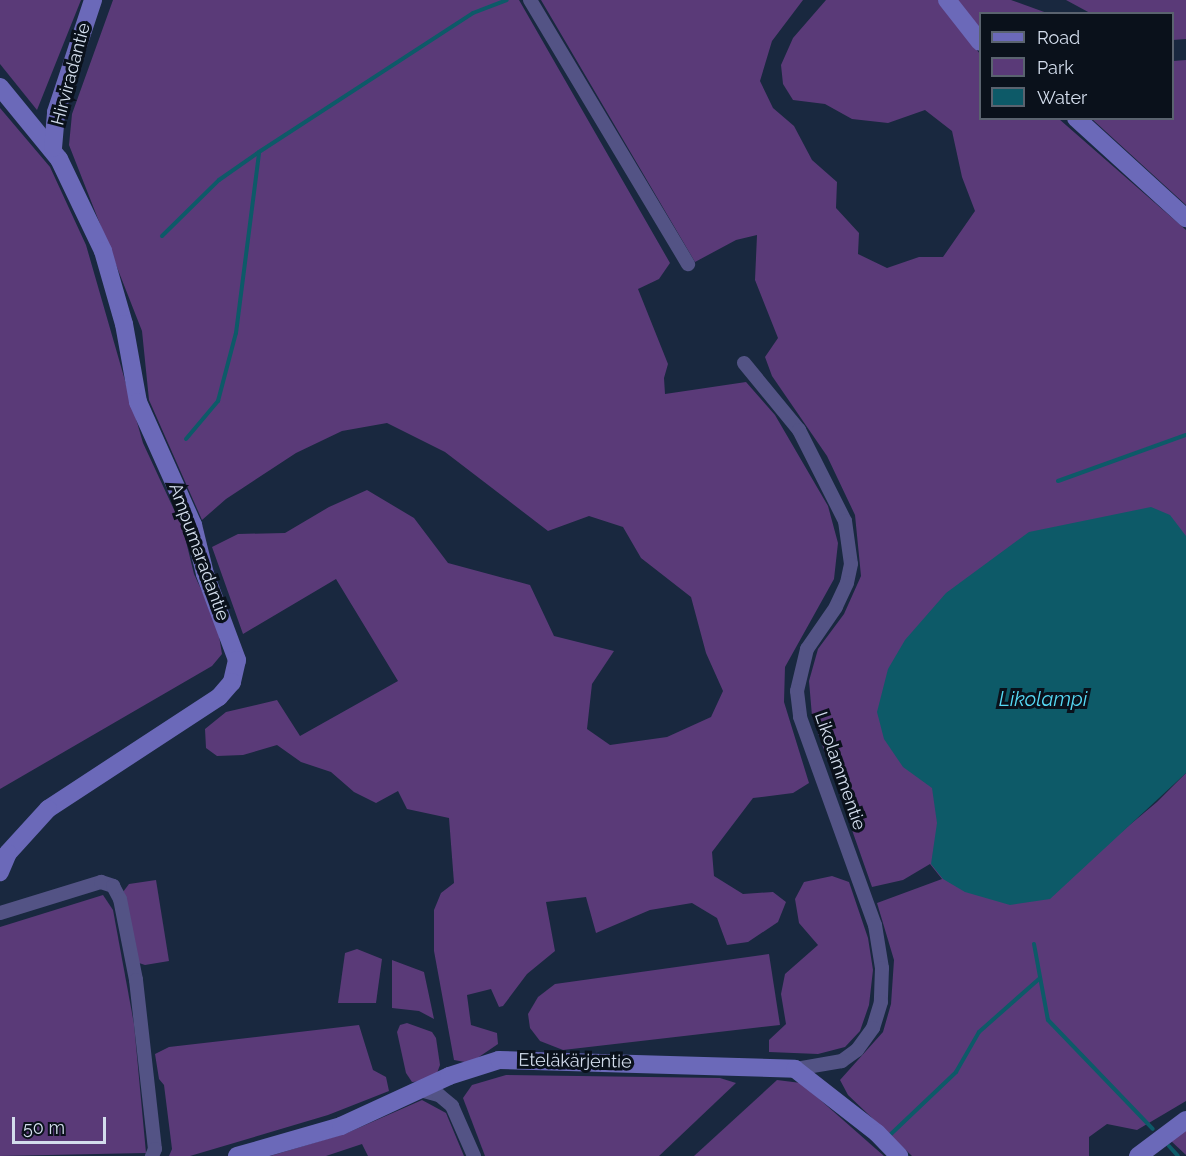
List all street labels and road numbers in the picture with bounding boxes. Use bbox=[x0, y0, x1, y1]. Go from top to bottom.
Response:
street label: Hirviradantie bbox=[47, 20, 95, 128]
street label: Ampumaradantie bbox=[164, 480, 234, 624]
street label: Likolammentie bbox=[810, 709, 870, 833]
street label: Eteläkärjentie bbox=[518, 1049, 632, 1073]

